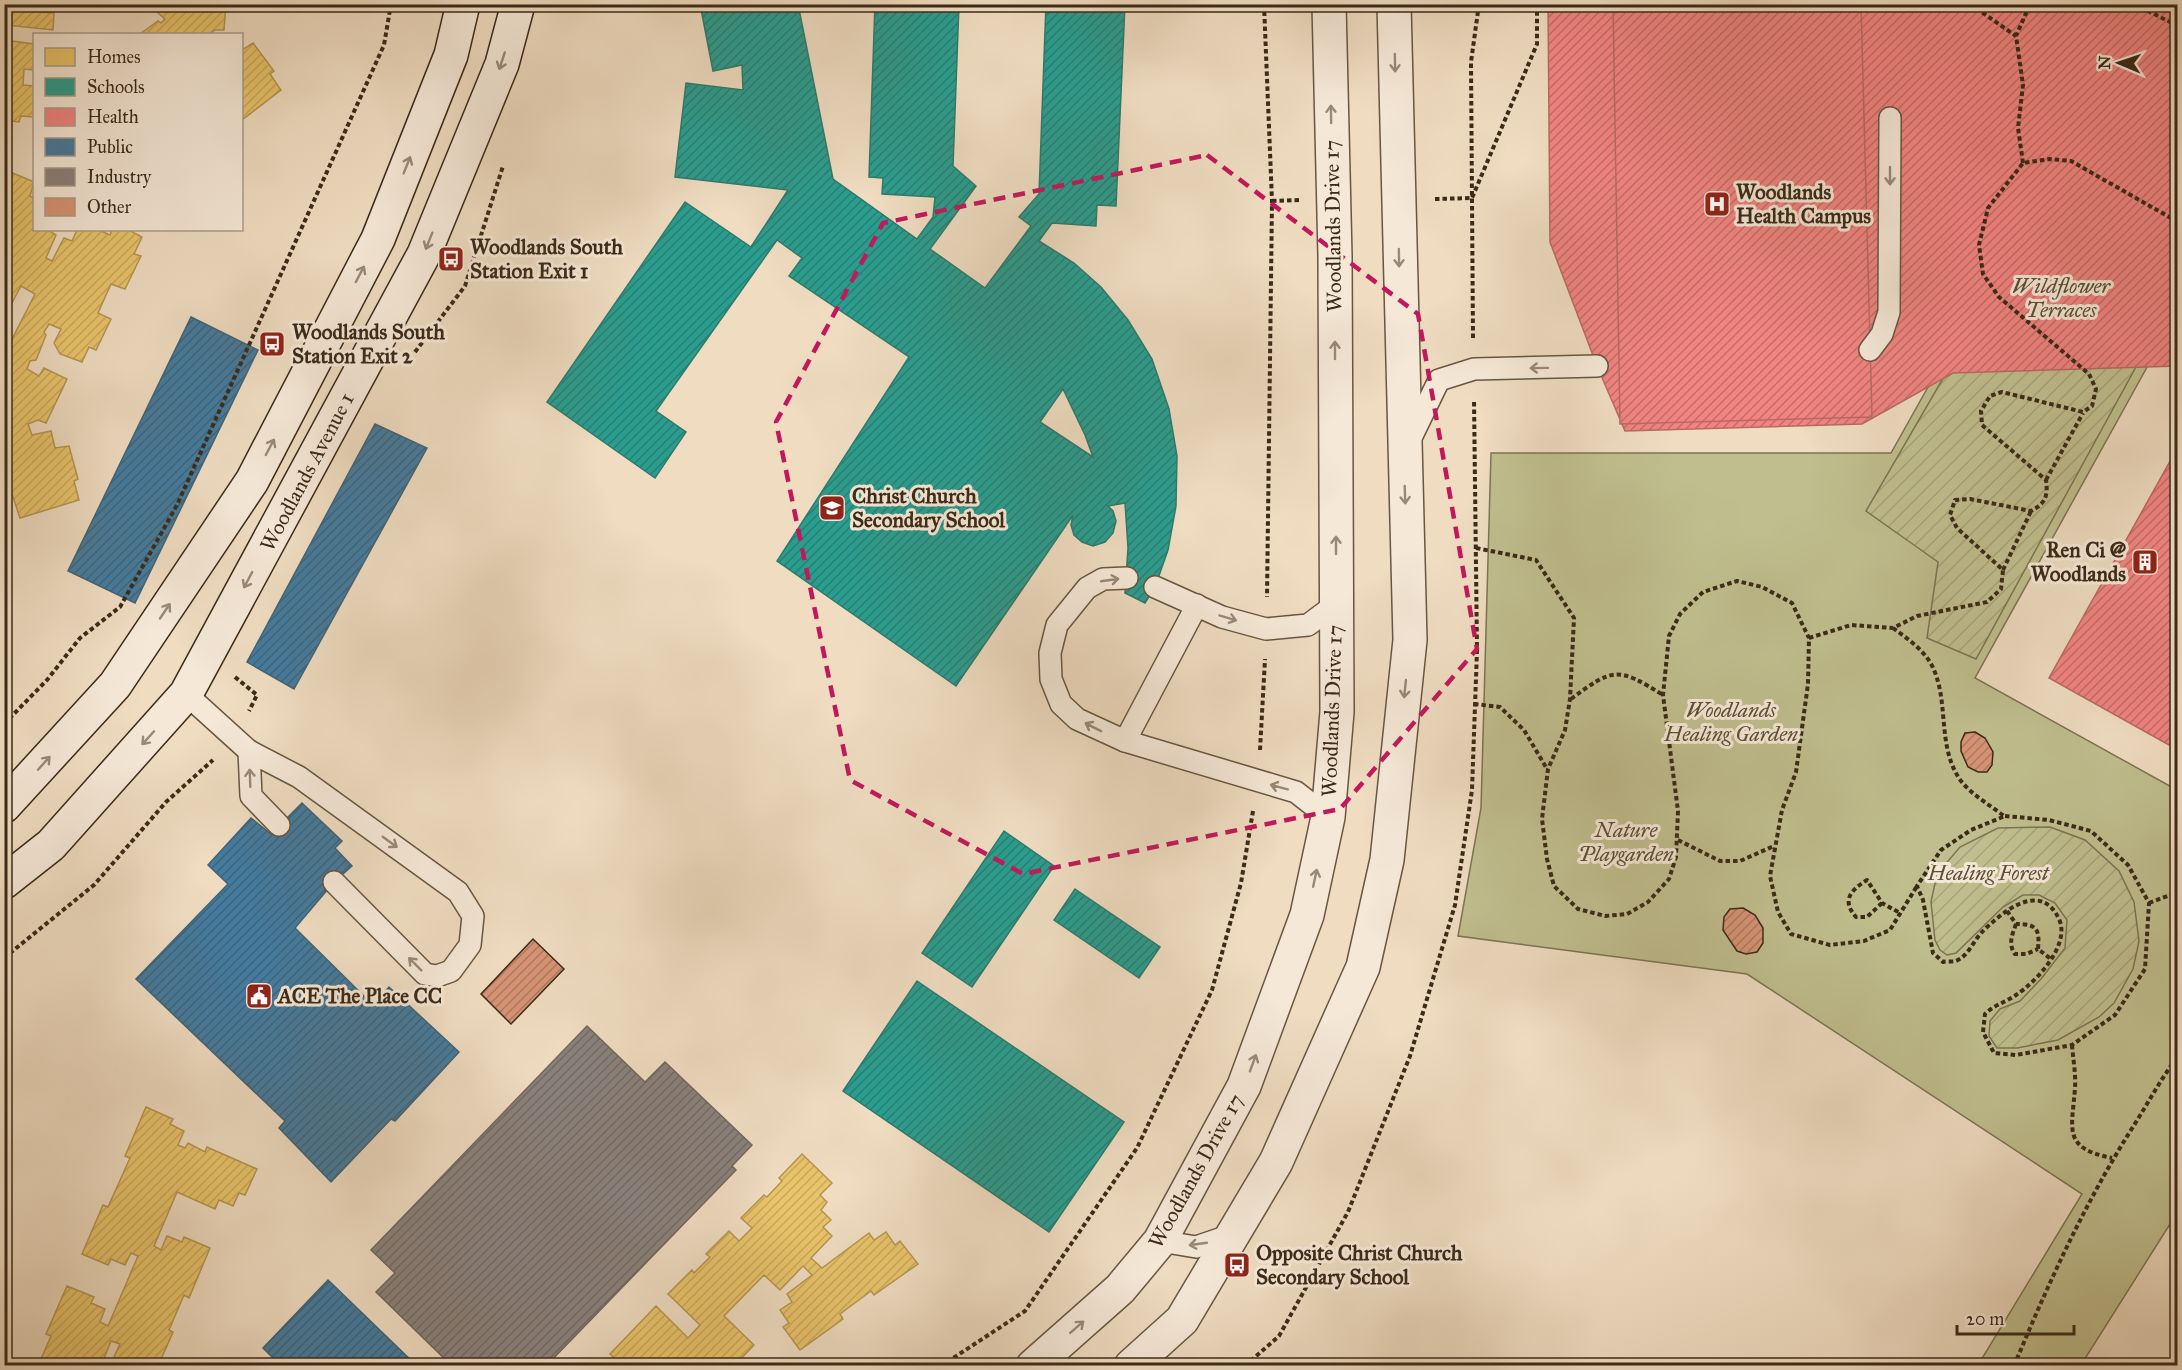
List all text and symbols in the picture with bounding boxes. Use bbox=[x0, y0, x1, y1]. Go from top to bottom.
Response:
legend bbox=[33, 33, 243, 231]
north arrow bbox=[2089, 33, 2149, 93]
text: Homes bbox=[87, 46, 141, 68]
one-way arrow bbox=[496, 51, 507, 70]
one-way arrow bbox=[1389, 52, 1401, 72]
text: N bbox=[2095, 55, 2114, 70]
text: Schools bbox=[87, 76, 145, 98]
one-way arrow bbox=[1325, 104, 1337, 124]
text: Health bbox=[87, 106, 139, 128]
text: Public bbox=[87, 136, 133, 158]
street label: Woodlands Drive 17 bbox=[1318, 140, 1348, 312]
one-way arrow bbox=[403, 156, 414, 175]
text: Industry bbox=[87, 166, 152, 188]
one-way arrow bbox=[1884, 166, 1896, 186]
place label: Woodlands Health Campus bbox=[1736, 179, 1871, 229]
hospital icon: Woodlands Health Campus bbox=[1702, 189, 1732, 219]
text: Other bbox=[87, 196, 132, 218]
one-way arrow bbox=[423, 232, 434, 250]
place label: Woodlands South Station Exit 1 bbox=[470, 234, 623, 284]
bus stop icon: Woodlands South Station Exit 1 bbox=[436, 244, 466, 274]
one-way arrow bbox=[1394, 247, 1405, 267]
one-way arrow bbox=[354, 266, 366, 283]
park label: Wildflower Terraces bbox=[2012, 273, 2111, 323]
place label: Woodlands South Station Exit 2 bbox=[292, 319, 445, 369]
bus stop icon: Woodlands South Station Exit 2 bbox=[257, 329, 287, 359]
one-way arrow bbox=[1329, 341, 1341, 361]
one-way arrow bbox=[1529, 362, 1549, 373]
street label: Woodlands Avenue 1 bbox=[254, 388, 360, 556]
one-way arrow bbox=[264, 439, 276, 456]
place label: Christ Church Secondary School bbox=[852, 483, 1006, 533]
one-way arrow bbox=[1400, 484, 1411, 504]
school or university icon: Christ Church Secondary School bbox=[817, 493, 847, 523]
one-way arrow bbox=[1330, 536, 1342, 556]
place label: Ren Ci @ Woodlands bbox=[2031, 537, 2127, 587]
building icon: Ren Ci @ Woodlands bbox=[2130, 547, 2160, 577]
one-way arrow bbox=[242, 571, 254, 588]
one-way arrow bbox=[1100, 574, 1120, 585]
one-way arrow bbox=[159, 603, 171, 620]
one-way arrow bbox=[1218, 614, 1237, 625]
street label: Woodlands Drive 17 bbox=[1316, 624, 1348, 798]
one-way arrow bbox=[1399, 679, 1410, 699]
park label: Woodlands Healing Garden bbox=[1663, 697, 1798, 747]
one-way arrow bbox=[1085, 721, 1103, 733]
one-way arrow bbox=[141, 730, 155, 745]
one-way arrow bbox=[37, 756, 51, 771]
one-way arrow bbox=[244, 768, 256, 788]
one-way arrow bbox=[1269, 781, 1288, 793]
park label: Nature Playgarden bbox=[1578, 817, 1674, 867]
one-way arrow bbox=[381, 836, 397, 849]
park label: Healing Forest bbox=[1926, 860, 2050, 886]
one-way arrow bbox=[1310, 869, 1321, 889]
one-way arrow bbox=[407, 956, 422, 971]
public building icon: ACE The Place CC bbox=[244, 981, 274, 1011]
place label: ACE The Place CC bbox=[276, 983, 442, 1009]
one-way arrow bbox=[1248, 1054, 1259, 1073]
street label: Woodlands Drive 17 bbox=[1143, 1089, 1249, 1253]
one-way arrow bbox=[1189, 1239, 1208, 1250]
place label: Opposite Christ Church Secondary School bbox=[1256, 1240, 1463, 1290]
bus stop icon: Opposite Christ Church Secondary School bbox=[1222, 1250, 1252, 1280]
scale bar bbox=[1957, 1298, 2074, 1336]
text: 20 m bbox=[1966, 1308, 2004, 1330]
one-way arrow bbox=[1069, 1320, 1084, 1334]

